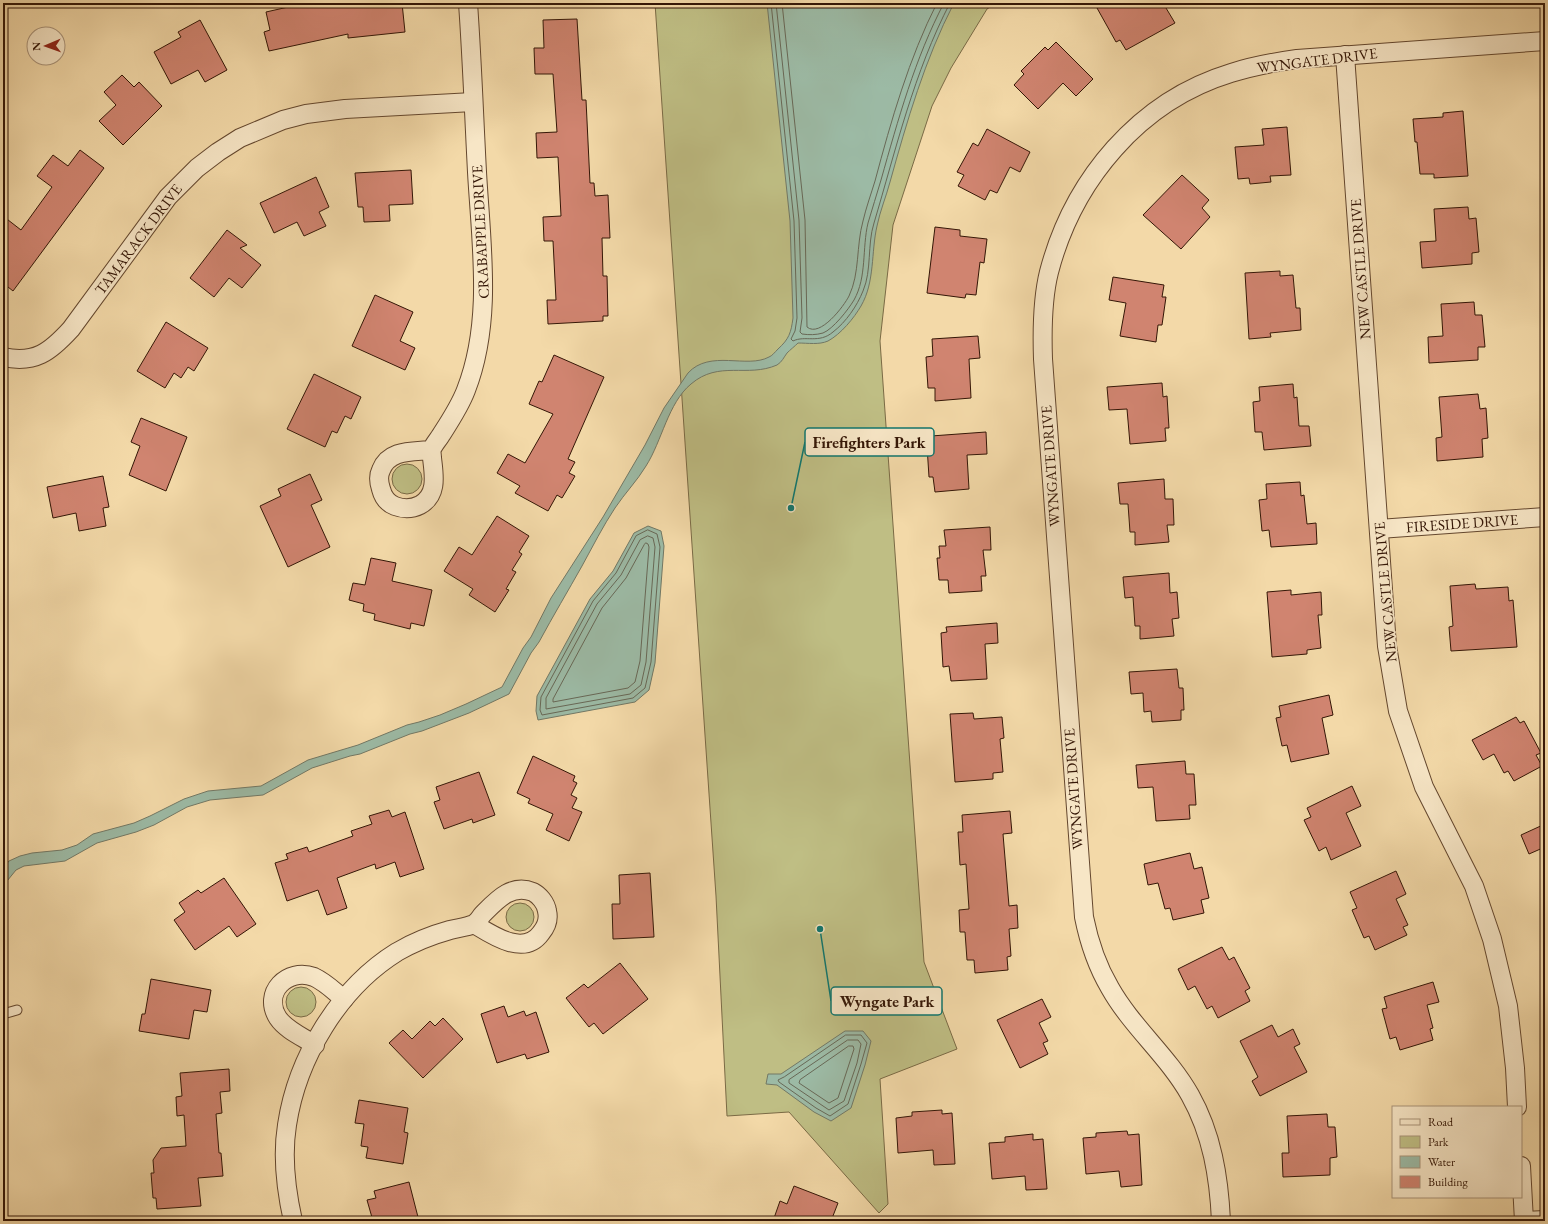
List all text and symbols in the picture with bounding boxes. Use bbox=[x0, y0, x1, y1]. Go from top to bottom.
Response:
north arrow bbox=[26, 26, 66, 66]
text: N bbox=[29, 42, 43, 51]
street label: WYNGATE DRIVE bbox=[1256, 43, 1379, 77]
street label: CRABAPPLE DRIVE bbox=[467, 164, 493, 299]
street label: TAMARACK DRIVE bbox=[90, 179, 186, 298]
street label: NEW CASTLE DRIVE bbox=[1346, 197, 1374, 340]
street label: WYNGATE DRIVE bbox=[1036, 404, 1064, 527]
callout: Firefighters Park bbox=[805, 428, 934, 456]
text: Firefighters Park bbox=[812, 432, 926, 453]
street label: FIRESIDE DRIVE bbox=[1405, 510, 1519, 536]
street label: NEW CASTLE DRIVE bbox=[1369, 520, 1401, 663]
street label: WYNGATE DRIVE bbox=[1059, 727, 1087, 850]
callout: Wyngate Park bbox=[831, 987, 942, 1015]
text: Wyngate Park bbox=[840, 991, 935, 1012]
legend bbox=[1392, 1106, 1522, 1198]
text: Road bbox=[1428, 1114, 1454, 1130]
text: Park bbox=[1428, 1134, 1449, 1150]
text: Water bbox=[1428, 1154, 1455, 1170]
text: Building bbox=[1428, 1174, 1469, 1190]

